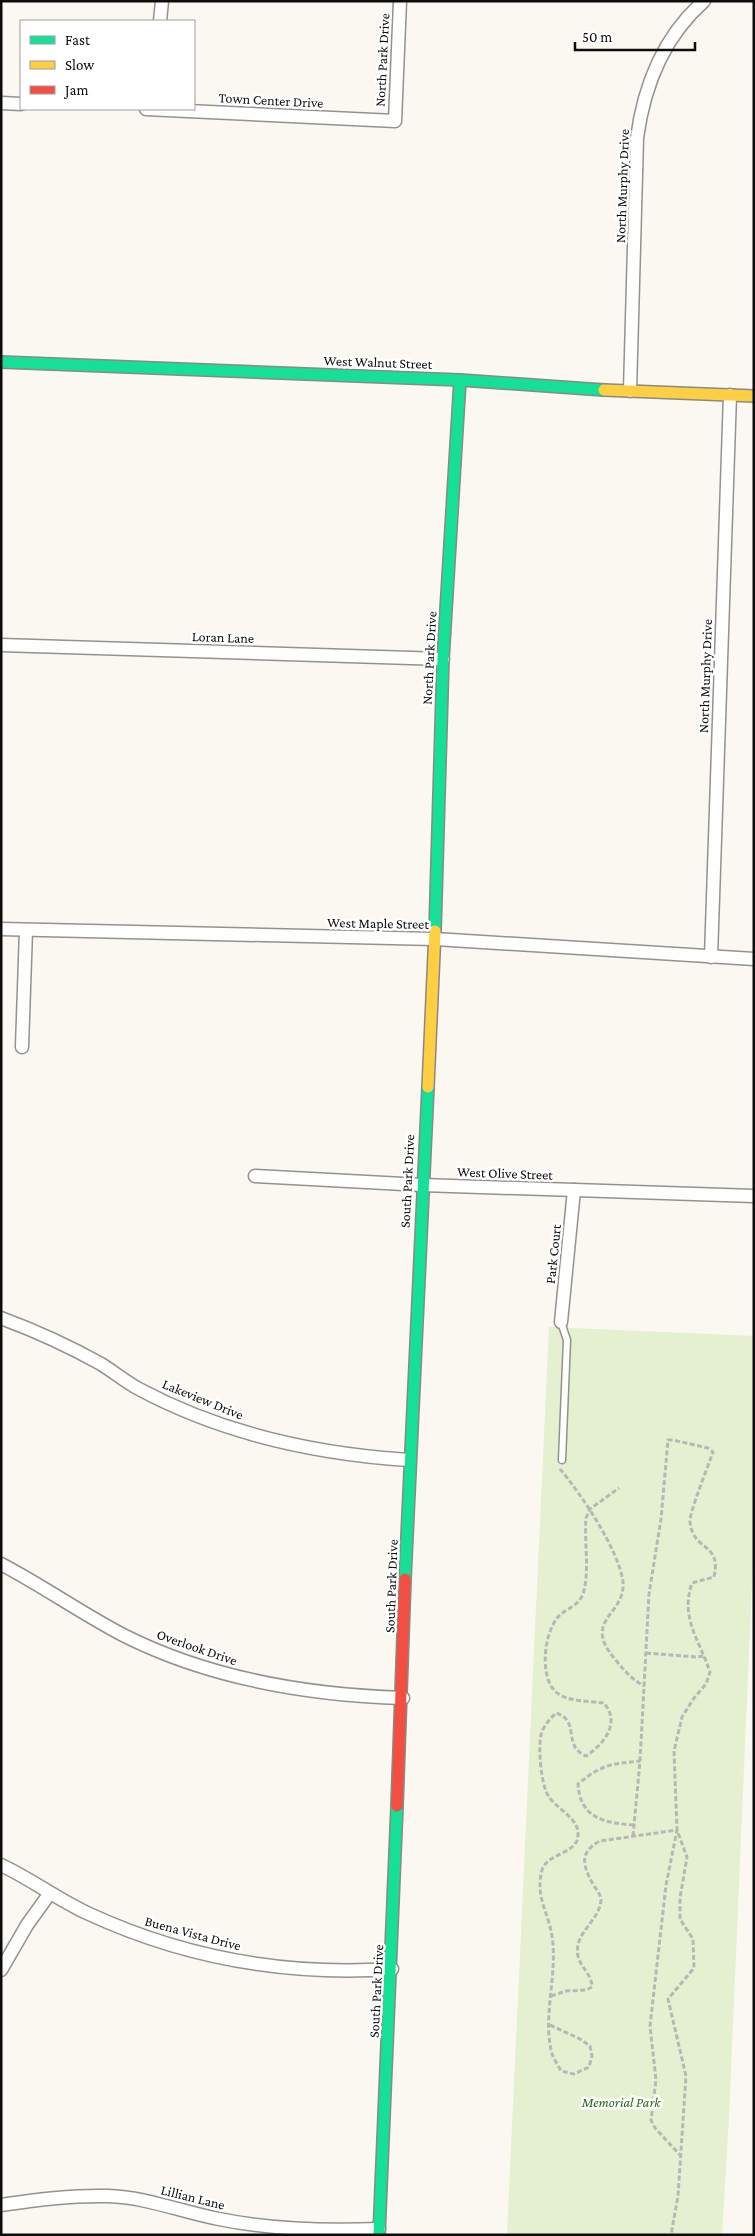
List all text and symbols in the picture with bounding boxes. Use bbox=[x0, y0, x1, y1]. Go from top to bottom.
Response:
street label: North Park Drive bbox=[372, 13, 392, 107]
legend bbox=[20, 20, 195, 110]
scale bar bbox=[575, 20, 695, 52]
text: 50 m bbox=[582, 29, 612, 45]
text: Fast bbox=[65, 32, 91, 48]
text: Slow bbox=[65, 57, 95, 73]
text: Jam bbox=[63, 82, 88, 99]
street label: Town Center Drive bbox=[218, 89, 324, 111]
street label: North Murphy Drive bbox=[612, 129, 632, 243]
street label: West Walnut Street bbox=[323, 352, 433, 372]
street label: North Park Drive bbox=[419, 611, 439, 705]
street label: North Murphy Drive bbox=[695, 619, 715, 733]
street label: Loran Lane bbox=[192, 628, 254, 646]
street label: West Maple Street bbox=[327, 914, 429, 932]
street label: South Park Drive bbox=[397, 1134, 417, 1228]
street label: West Olive Street bbox=[457, 1163, 554, 1183]
street label: Park Court bbox=[542, 1223, 564, 1285]
street label: Lakeview Drive bbox=[160, 1376, 246, 1422]
street label: South Park Drive bbox=[381, 1539, 401, 1633]
street label: Overlook Drive bbox=[155, 1626, 239, 1668]
street label: Buena Vista Drive bbox=[143, 1912, 243, 1954]
street label: South Park Drive bbox=[366, 1944, 386, 2038]
park label: Memorial Park bbox=[581, 2094, 661, 2110]
street label: Lillian Lane bbox=[159, 2181, 227, 2213]

